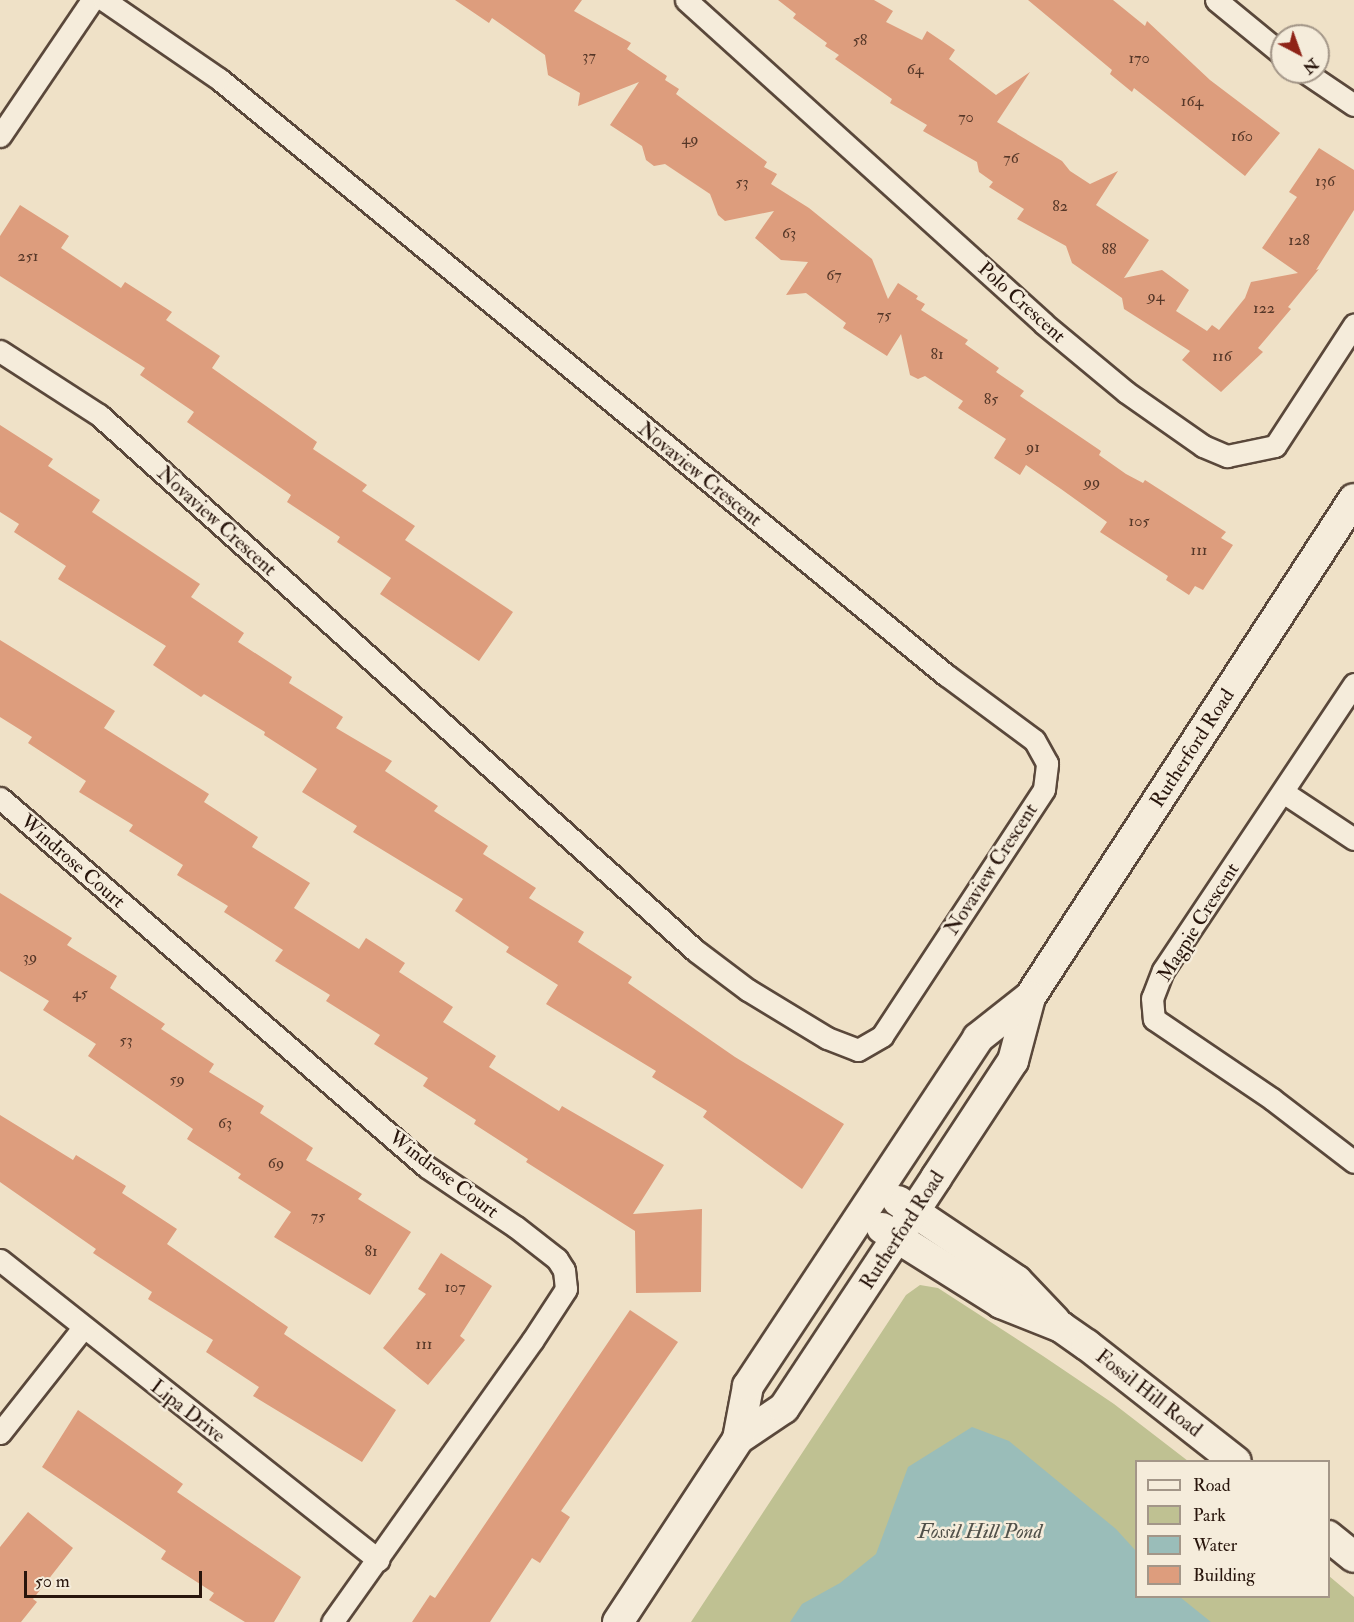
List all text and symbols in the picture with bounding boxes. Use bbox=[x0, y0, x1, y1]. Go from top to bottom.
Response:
north arrow bbox=[1270, 24, 1330, 84]
house number: 58 bbox=[853, 30, 867, 50]
house number: 37 bbox=[582, 46, 596, 66]
house number: 170 bbox=[1128, 48, 1150, 68]
text: N bbox=[1299, 54, 1322, 78]
house number: 64 bbox=[907, 59, 923, 79]
house number: 164 bbox=[1181, 91, 1203, 111]
house number: 70 bbox=[958, 107, 974, 127]
house number: 160 bbox=[1231, 126, 1253, 146]
house number: 49 bbox=[682, 129, 698, 149]
house number: 76 bbox=[1003, 148, 1019, 168]
house number: 136 bbox=[1315, 171, 1335, 191]
house number: 53 bbox=[735, 172, 749, 192]
house number: 82 bbox=[1052, 196, 1068, 216]
house number: 63 bbox=[782, 223, 796, 243]
house number: 128 bbox=[1288, 230, 1310, 250]
house number: 88 bbox=[1101, 239, 1117, 259]
house number: 251 bbox=[18, 246, 38, 266]
street label: Polo Crescent bbox=[973, 256, 1071, 348]
house number: 67 bbox=[826, 265, 842, 285]
house number: 94 bbox=[1148, 286, 1164, 306]
house number: 122 bbox=[1253, 298, 1275, 318]
house number: 75 bbox=[877, 305, 891, 325]
house number: 81 bbox=[930, 344, 944, 364]
house number: 116 bbox=[1212, 346, 1232, 366]
house number: 85 bbox=[984, 389, 998, 409]
street label: Novaview Crescent bbox=[633, 417, 767, 531]
house number: 91 bbox=[1026, 437, 1040, 457]
street label: Novaview Crescent bbox=[152, 461, 282, 581]
house number: 99 bbox=[1084, 472, 1100, 492]
house number: 105 bbox=[1129, 511, 1149, 531]
house number: 111 bbox=[1190, 540, 1208, 560]
street label: Rutherford Road bbox=[1145, 684, 1239, 812]
street label: Novaview Crescent bbox=[939, 799, 1043, 939]
street label: Windrose Court bbox=[16, 809, 130, 913]
street label: Magpie Crescent bbox=[1152, 858, 1244, 986]
house number: 39 bbox=[23, 947, 37, 967]
house number: 45 bbox=[72, 983, 88, 1003]
house number: 53 bbox=[119, 1030, 133, 1050]
house number: 59 bbox=[169, 1069, 185, 1089]
house number: 63 bbox=[218, 1113, 232, 1133]
street label: Windrose Court bbox=[385, 1125, 503, 1223]
house number: 69 bbox=[268, 1153, 284, 1173]
street label: Rutherford Road bbox=[855, 1166, 949, 1294]
house number: 75 bbox=[311, 1206, 325, 1226]
house number: 81 bbox=[364, 1241, 378, 1261]
house number: 107 bbox=[444, 1277, 466, 1297]
house number: 111 bbox=[415, 1334, 433, 1354]
street label: Fossil Hill Road bbox=[1091, 1344, 1207, 1442]
street label: Lipa Drive bbox=[146, 1374, 230, 1448]
legend bbox=[1135, 1460, 1330, 1598]
text: Road bbox=[1193, 1474, 1231, 1497]
text: Park bbox=[1193, 1504, 1226, 1527]
water label: Fossil Hill Pond bbox=[918, 1519, 1042, 1545]
text: Water bbox=[1193, 1534, 1237, 1557]
scale bar bbox=[27, 1559, 206, 1597]
text: Building bbox=[1193, 1564, 1255, 1587]
text: 50 m bbox=[35, 1570, 70, 1593]

